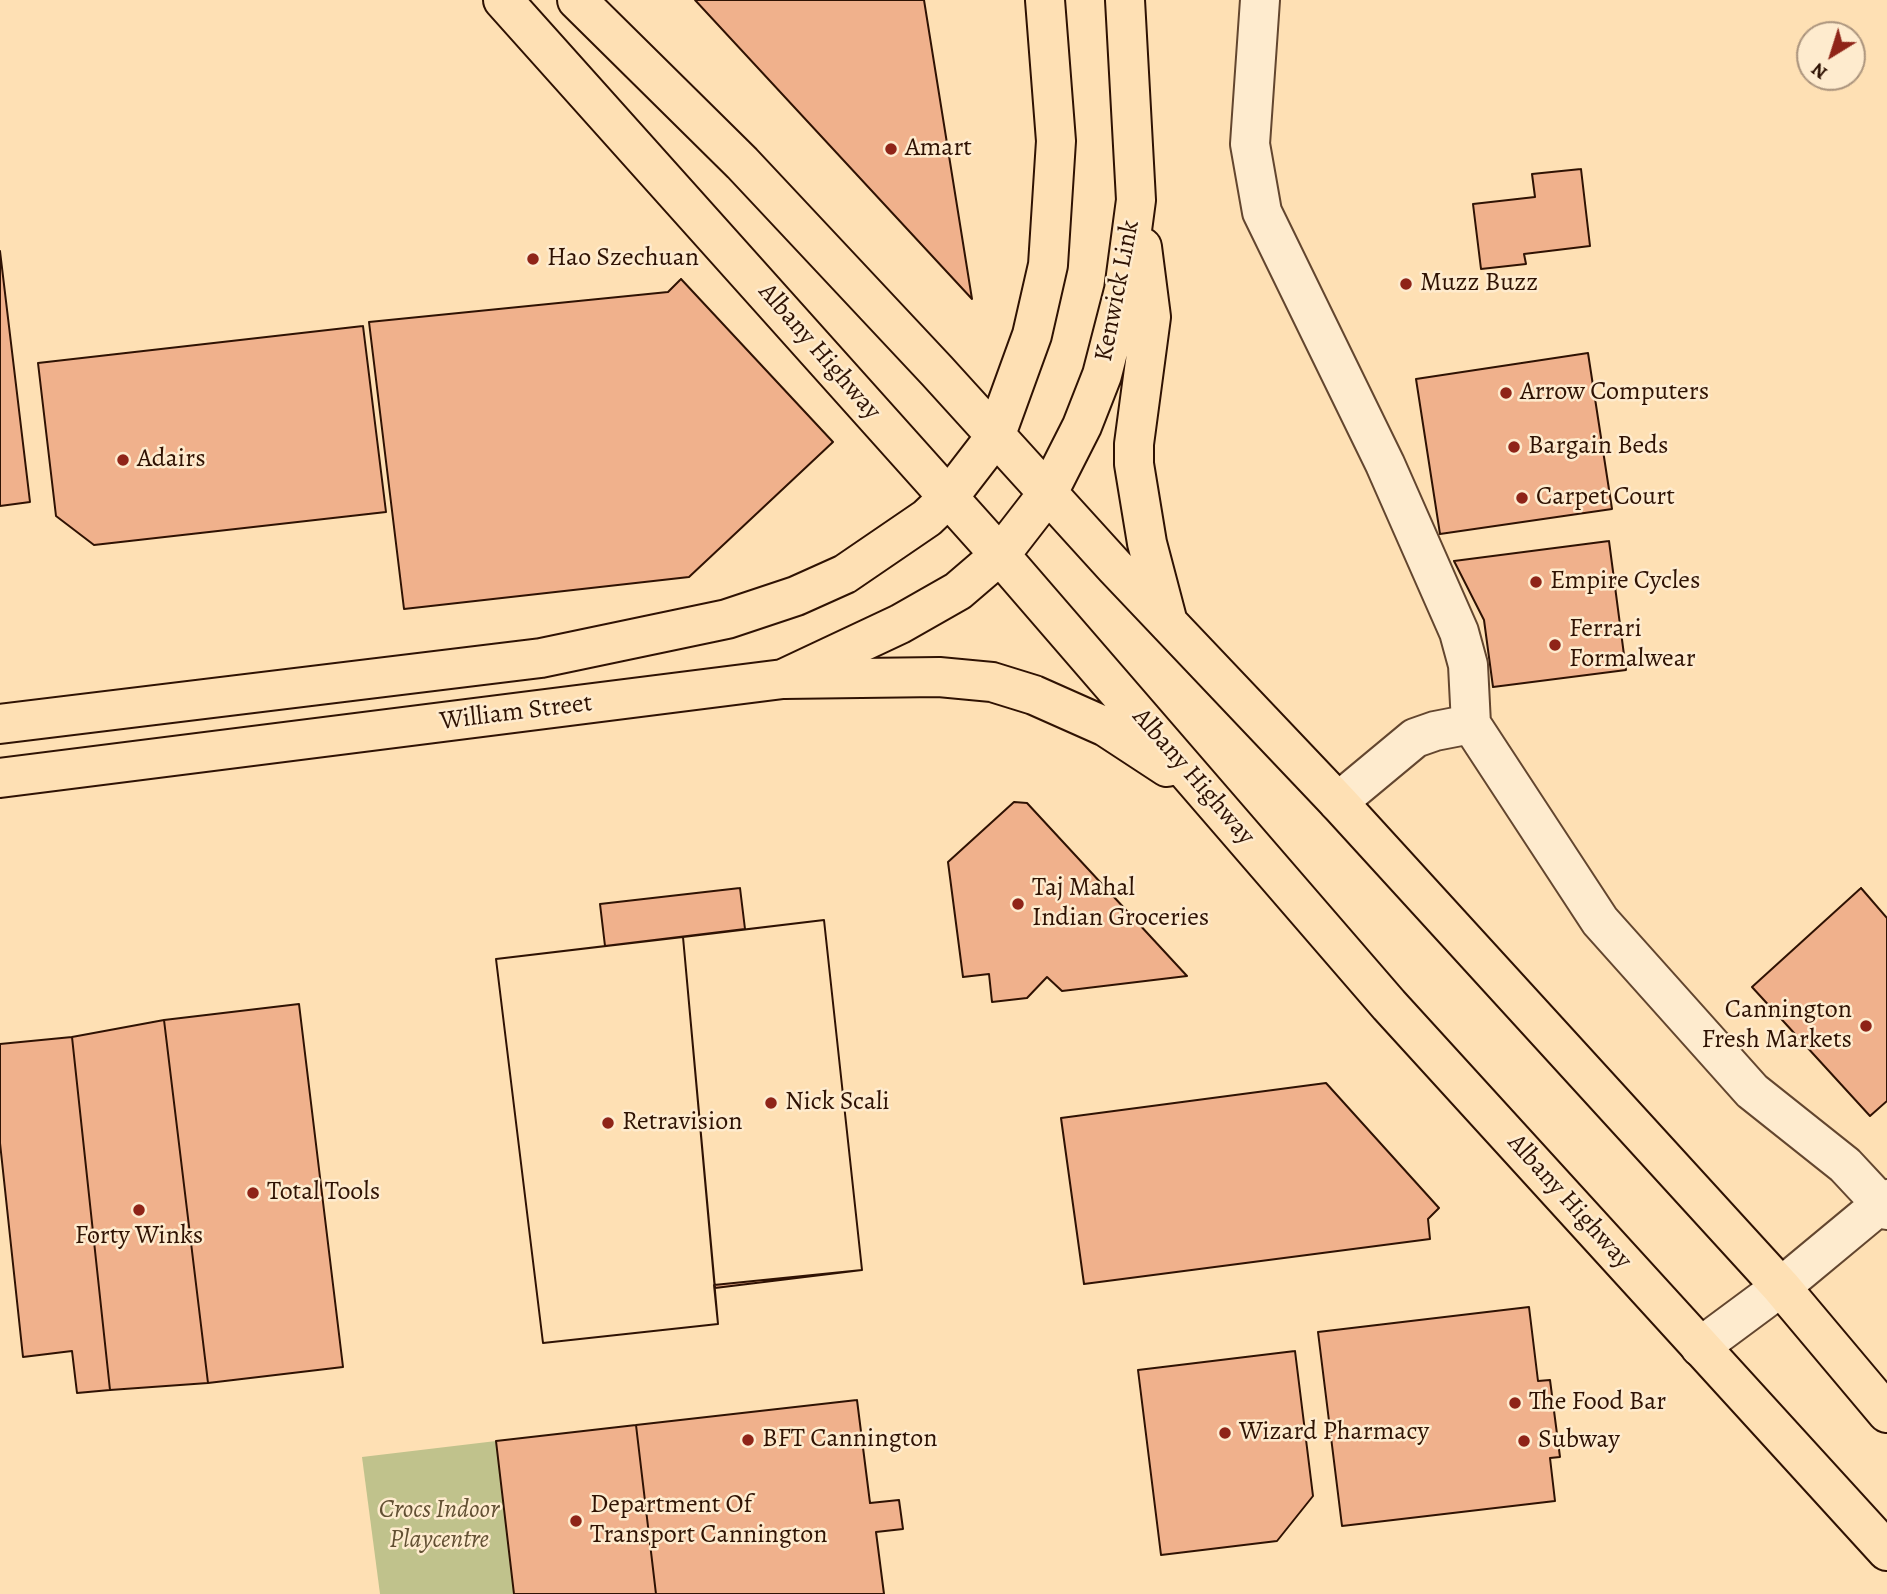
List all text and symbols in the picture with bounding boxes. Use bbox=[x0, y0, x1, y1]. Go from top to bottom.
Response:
north arrow bbox=[1796, 21, 1866, 91]
text: N bbox=[1806, 56, 1833, 85]
place label: Amart bbox=[905, 133, 972, 165]
marker: Amart bbox=[883, 141, 899, 157]
street label: Kenwick Link bbox=[1089, 218, 1147, 364]
place label: Hao Szechuan bbox=[547, 243, 699, 275]
marker: Hao Szechuan bbox=[525, 251, 541, 267]
place label: Muzz Buzz bbox=[1420, 268, 1538, 300]
marker: Muzz Buzz bbox=[1398, 276, 1414, 292]
street label: Albany Highway bbox=[751, 277, 887, 427]
place label: Arrow Computers bbox=[1520, 377, 1709, 409]
marker: Arrow Computers bbox=[1498, 385, 1514, 401]
place label: Bargain Beds bbox=[1528, 431, 1668, 463]
marker: Bargain Beds bbox=[1506, 439, 1522, 455]
place label: Adairs bbox=[137, 444, 206, 476]
marker: Adairs bbox=[115, 452, 131, 468]
place label: Carpet Court bbox=[1536, 482, 1675, 514]
marker: Carpet Court bbox=[1514, 490, 1530, 506]
place label: Empire Cycles bbox=[1550, 566, 1700, 598]
marker: Empire Cycles bbox=[1528, 574, 1544, 590]
place label: Ferrari Formalwear bbox=[1569, 614, 1696, 676]
marker: Ferrari Formalwear bbox=[1547, 637, 1563, 653]
street label: William Street bbox=[438, 688, 594, 738]
street label: Albany Highway bbox=[1125, 702, 1261, 852]
place label: Taj Mahal Indian Groceries bbox=[1032, 873, 1209, 934]
marker: Taj Mahal Indian Groceries bbox=[1010, 896, 1026, 912]
place label: Cannington Fresh Markets bbox=[1701, 995, 1852, 1056]
marker: Cannington Fresh Markets bbox=[1858, 1018, 1874, 1034]
place label: Nick Scali bbox=[785, 1087, 890, 1119]
marker: Nick Scali bbox=[763, 1095, 779, 1111]
place label: Retravision bbox=[622, 1107, 743, 1139]
marker: Retravision bbox=[600, 1115, 616, 1131]
street label: Albany Highway bbox=[1500, 1128, 1638, 1276]
place label: Total Tools bbox=[267, 1177, 380, 1209]
marker: Total Tools bbox=[245, 1185, 261, 1201]
marker: Forty Winks bbox=[131, 1202, 147, 1218]
place label: Forty Winks bbox=[75, 1221, 203, 1253]
place label: The Food Bar bbox=[1529, 1387, 1666, 1419]
marker: The Food Bar bbox=[1507, 1395, 1523, 1411]
place label: Wizard Pharmacy bbox=[1239, 1417, 1429, 1449]
place label: BFT Cannington bbox=[762, 1424, 937, 1456]
marker: Wizard Pharmacy bbox=[1217, 1425, 1233, 1441]
place label: Subway bbox=[1538, 1425, 1620, 1457]
marker: BFT Cannington bbox=[740, 1432, 756, 1448]
marker: Subway bbox=[1516, 1433, 1532, 1449]
place label: Department Of Transport Cannington bbox=[590, 1490, 828, 1552]
park label: Crocs Indoor Playcentre bbox=[379, 1495, 499, 1556]
marker: Department Of Transport Cannington bbox=[568, 1513, 584, 1529]

